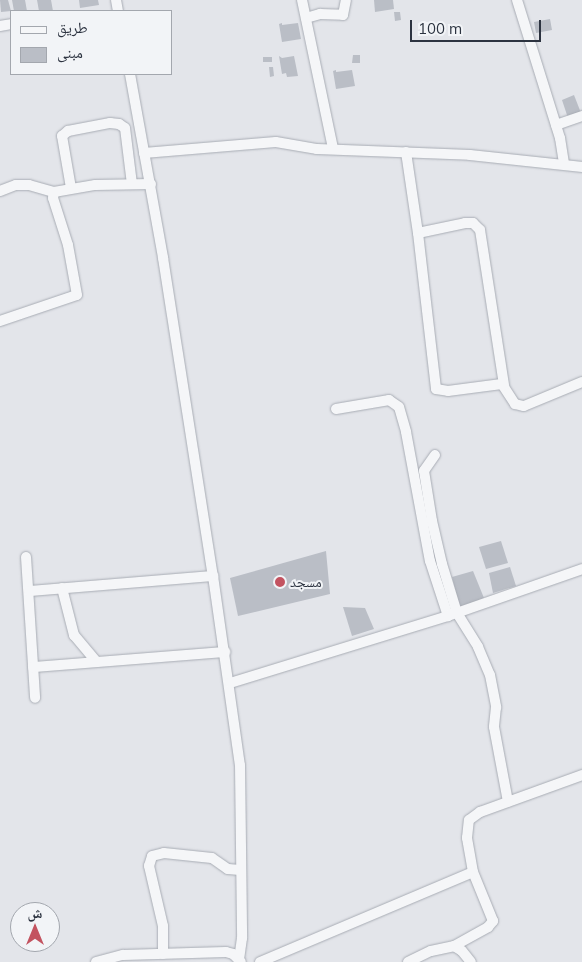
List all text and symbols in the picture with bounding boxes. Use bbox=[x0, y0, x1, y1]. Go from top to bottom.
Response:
legend bbox=[10, 10, 172, 75]
scale bar bbox=[412, 10, 543, 42]
text: طريق bbox=[57, 18, 88, 37]
text: 100 m bbox=[418, 19, 462, 38]
text: مبنى bbox=[57, 43, 83, 62]
place label: مسجد bbox=[290, 574, 322, 590]
marker: مسجد bbox=[274, 576, 286, 588]
north arrow bbox=[10, 902, 60, 952]
text: ش bbox=[28, 904, 42, 922]

